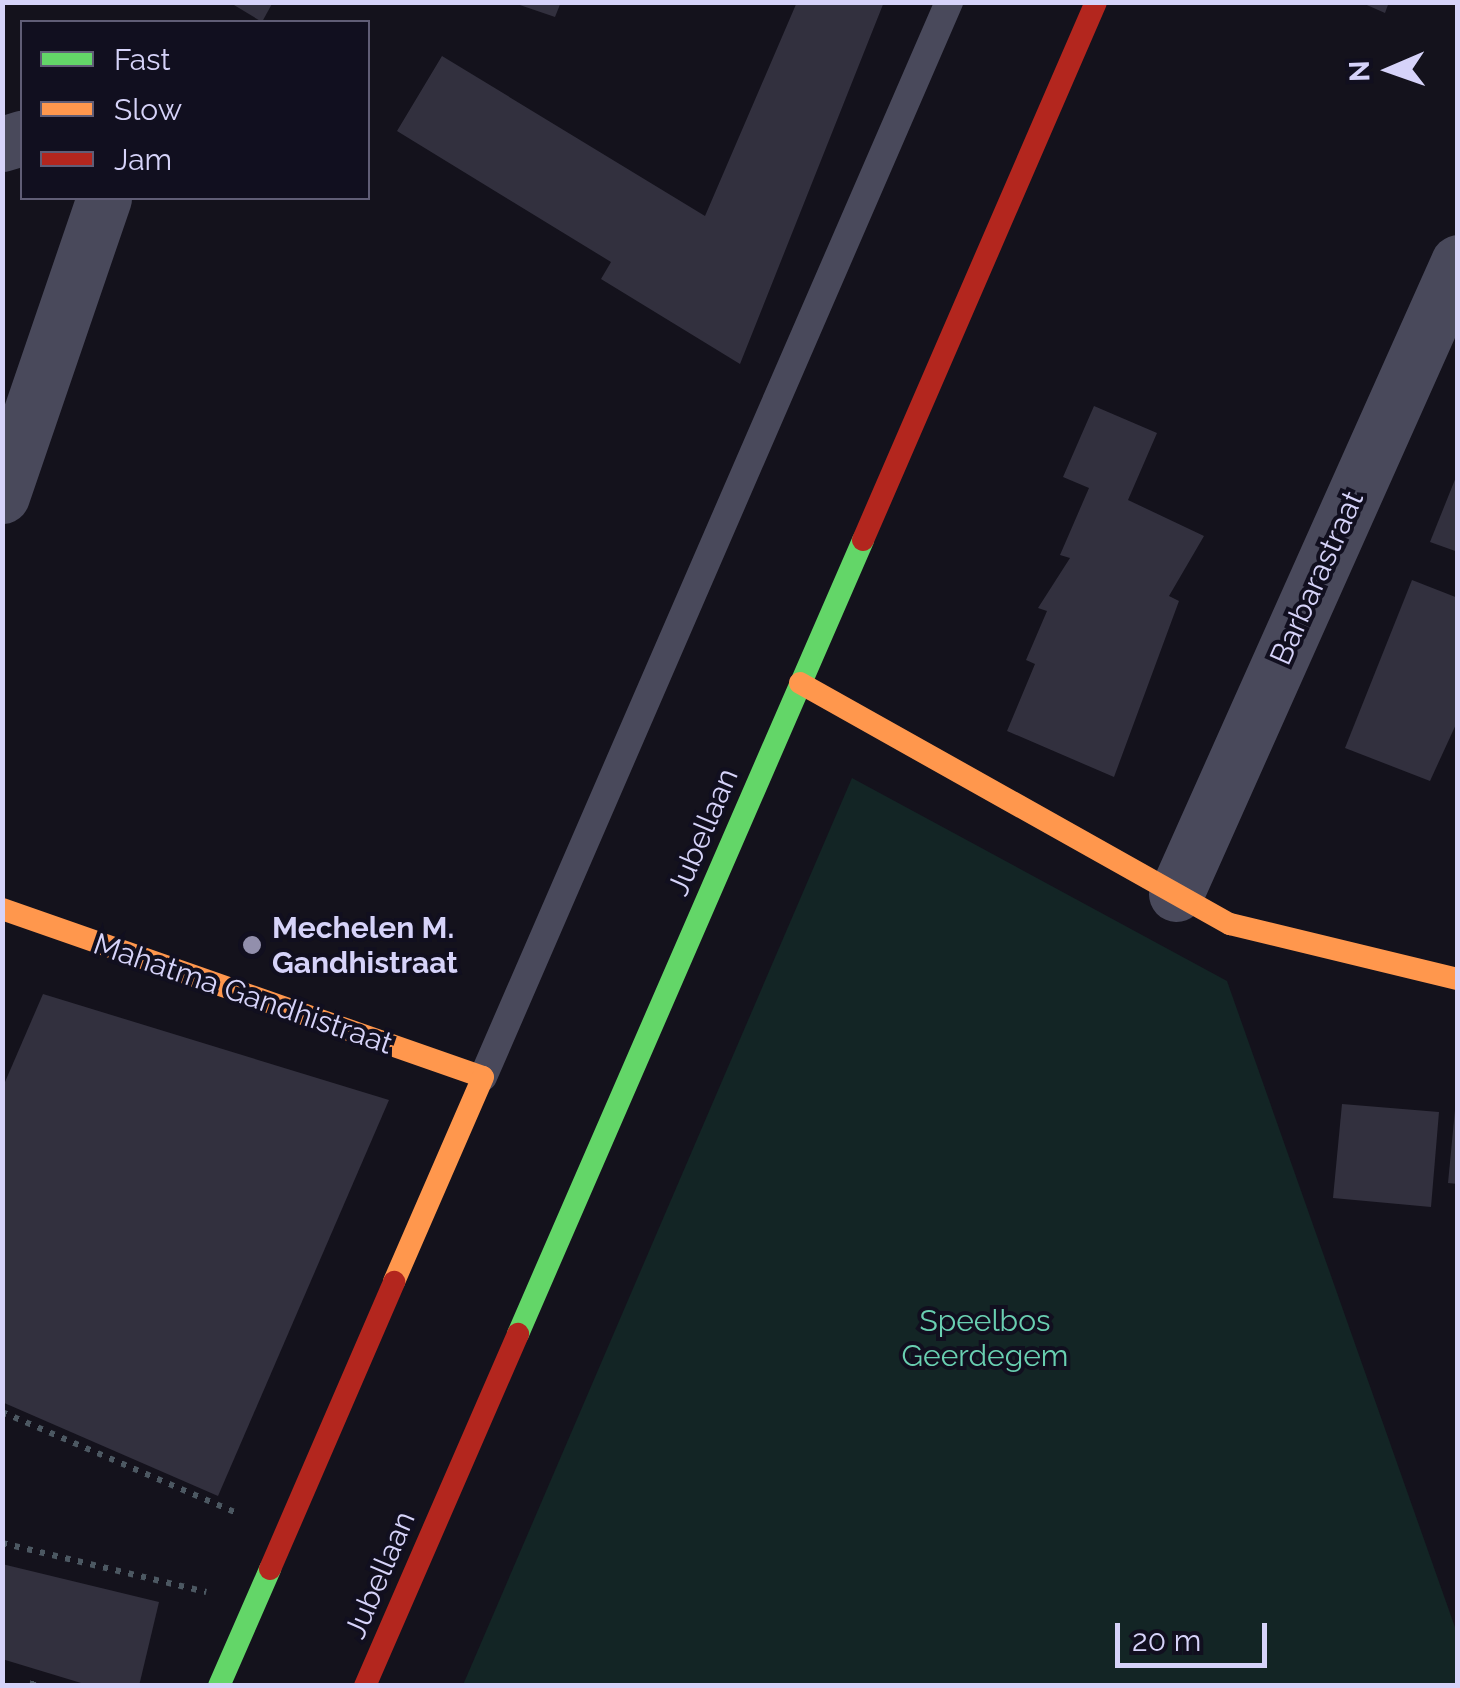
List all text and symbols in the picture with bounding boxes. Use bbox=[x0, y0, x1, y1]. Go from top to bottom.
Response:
legend bbox=[20, 20, 370, 200]
north arrow bbox=[1340, 20, 1440, 120]
text: Fast bbox=[114, 42, 171, 77]
text: N bbox=[1343, 60, 1376, 82]
text: Slow bbox=[114, 92, 182, 127]
text: Jam bbox=[114, 142, 172, 177]
street label: Barbarastraat bbox=[1263, 486, 1371, 670]
street label: Jubellaan bbox=[660, 763, 746, 901]
place label: Mechelen M. Gandhistraat bbox=[272, 910, 458, 980]
street label: Mahatma Gandhistraat bbox=[89, 926, 397, 1062]
marker: Mechelen M. Gandhistraat bbox=[241, 934, 263, 956]
park label: Speelbos Geerdegem bbox=[902, 1303, 1068, 1374]
street label: Jubellaan bbox=[337, 1506, 423, 1644]
scale bar bbox=[1120, 1603, 1272, 1665]
text: 20 m bbox=[1132, 1623, 1201, 1658]

